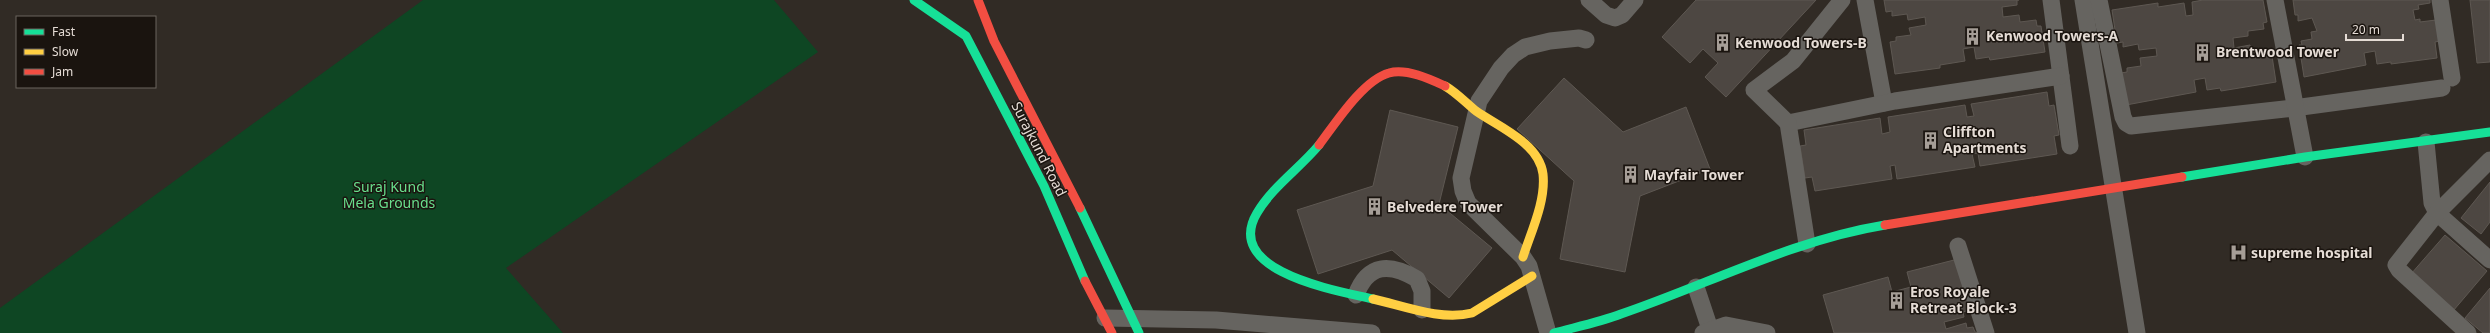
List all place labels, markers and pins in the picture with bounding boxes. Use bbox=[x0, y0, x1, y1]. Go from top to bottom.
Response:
building icon: Kenwood Towers-A bbox=[1963, 26, 1983, 46]
place label: Kenwood Towers-A bbox=[1986, 26, 2118, 45]
building icon: Kenwood Towers-B bbox=[1712, 33, 1732, 53]
place label: Kenwood Towers-B bbox=[1735, 33, 1867, 52]
building icon: Brentwood Tower bbox=[2193, 42, 2213, 62]
place label: Brentwood Tower bbox=[2216, 42, 2340, 61]
place label: Cliffton Apartments bbox=[1943, 122, 2026, 157]
building icon: Cliffton Apartments bbox=[1920, 130, 1940, 150]
building icon: Mayfair Tower bbox=[1621, 165, 1641, 185]
place label: Mayfair Tower bbox=[1644, 165, 1744, 184]
building icon: Belvedere Tower bbox=[1364, 197, 1384, 217]
place label: Belvedere Tower bbox=[1387, 197, 1503, 216]
hospital icon: supreme hospital bbox=[2228, 243, 2248, 263]
place label: supreme hospital bbox=[2251, 243, 2373, 262]
place label: Eros Royale Retreat Block-3 bbox=[1910, 282, 2017, 317]
building icon: Eros Royale Retreat Block-3 bbox=[1887, 290, 1907, 310]

